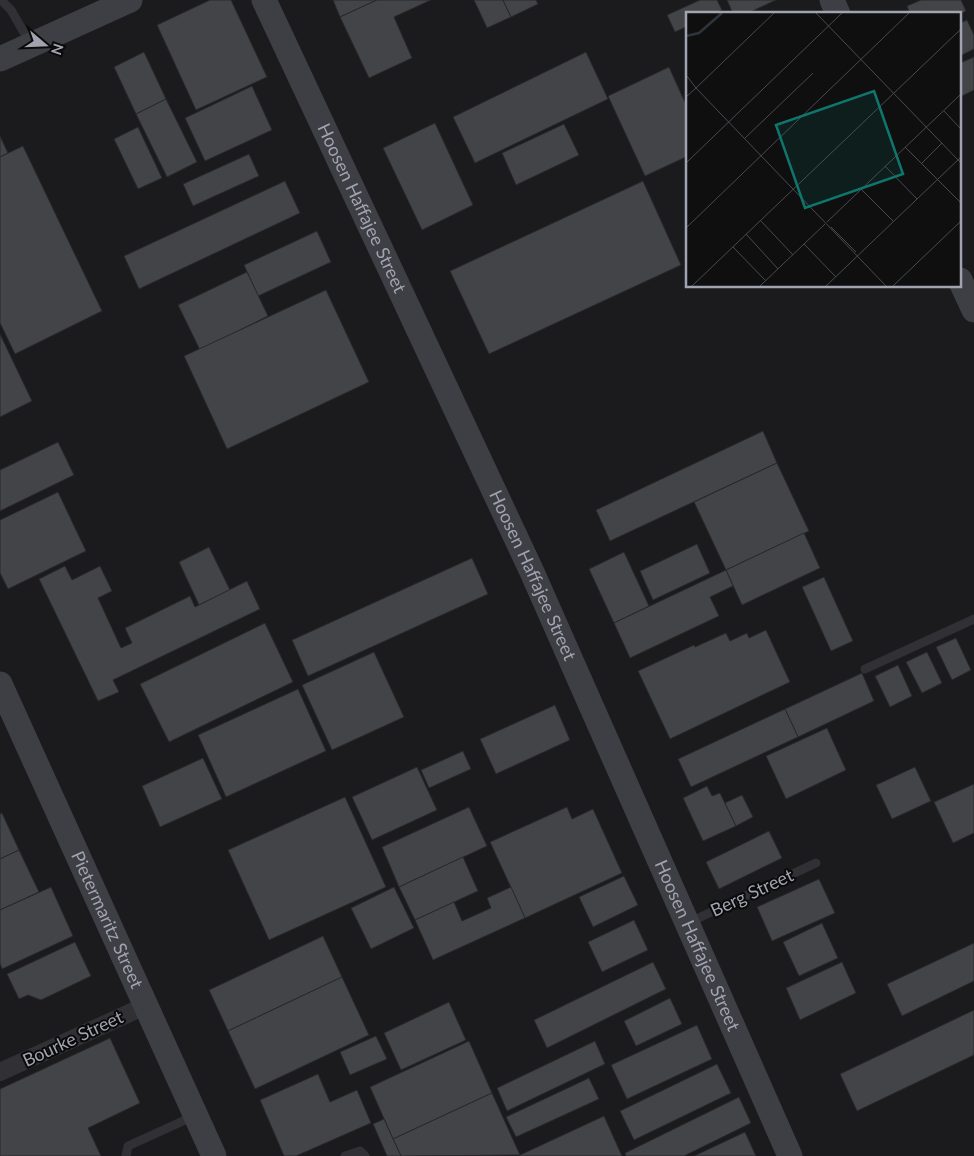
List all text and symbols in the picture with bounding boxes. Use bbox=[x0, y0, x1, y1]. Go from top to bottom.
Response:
inset map bbox=[686, 12, 962, 288]
north arrow bbox=[20, 20, 70, 70]
text: N bbox=[48, 42, 68, 57]
street label: Hoosen Haffajee Street bbox=[313, 120, 412, 297]
street label: Hoosen Haffajee Street bbox=[485, 486, 582, 664]
street label: Pietermaritz Street bbox=[67, 847, 149, 992]
street label: Hoosen Haffajee Street bbox=[651, 856, 745, 1034]
street label: Berg Street bbox=[707, 863, 797, 921]
street label: Bourke Street bbox=[19, 1005, 127, 1071]

